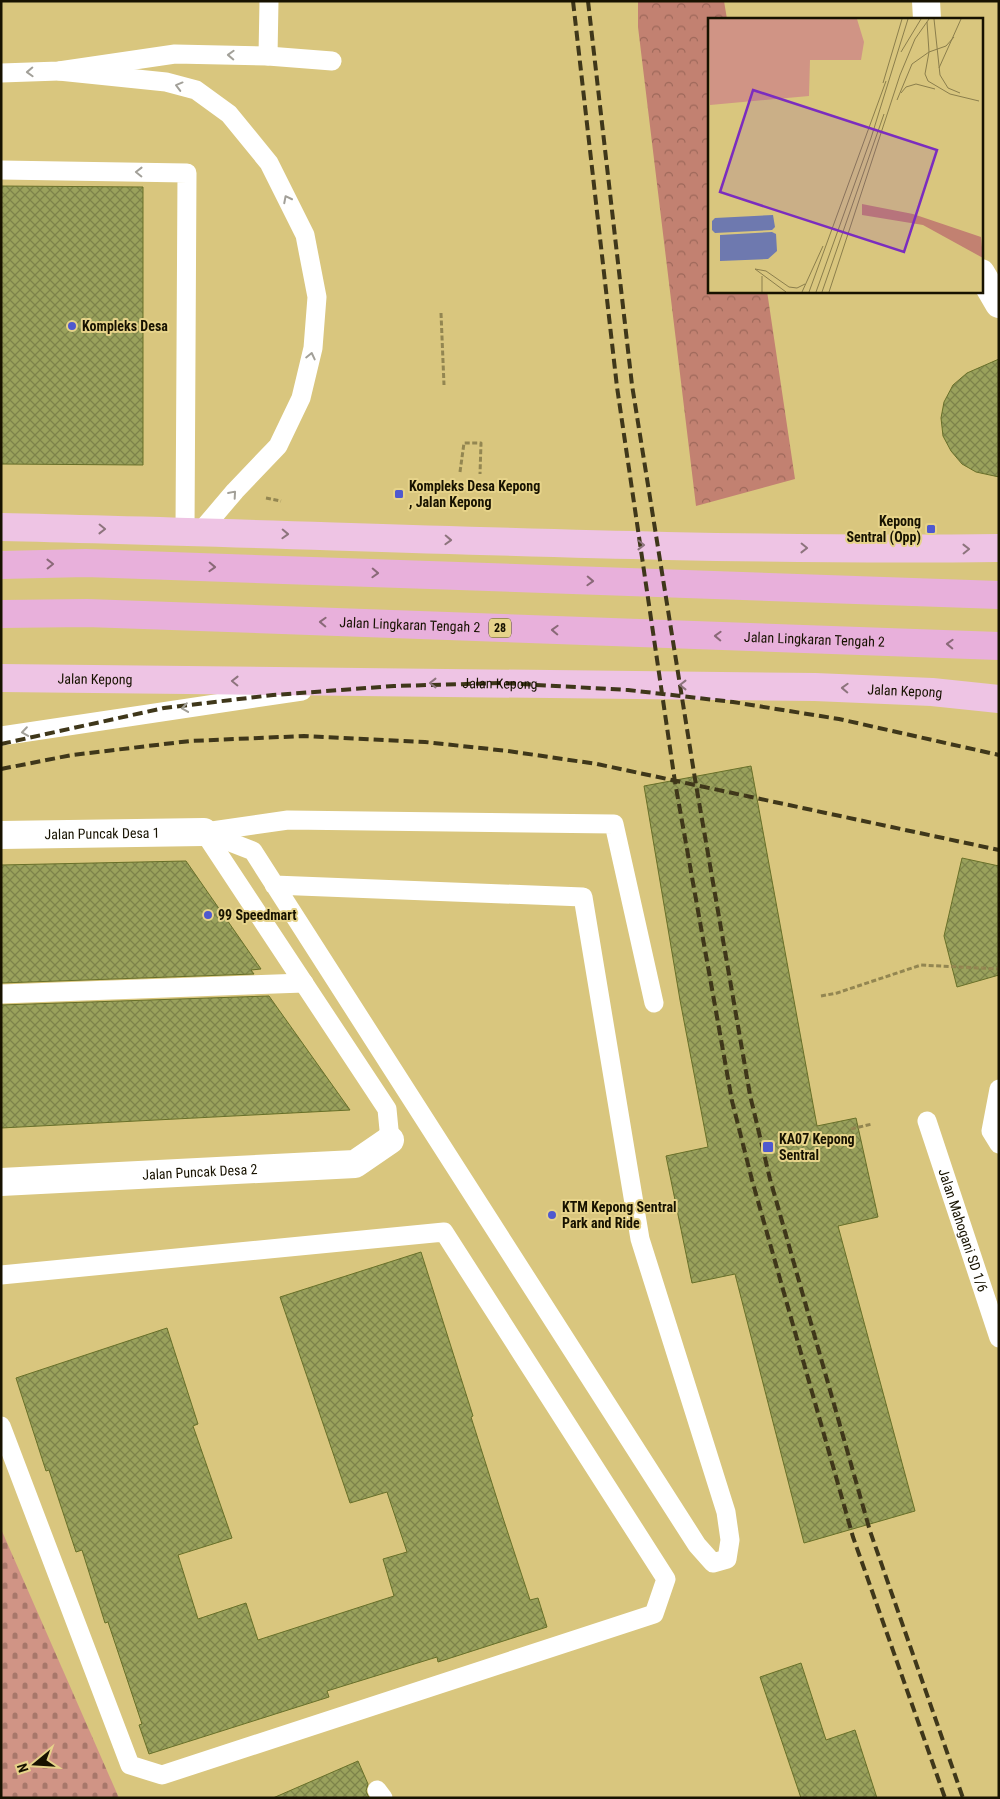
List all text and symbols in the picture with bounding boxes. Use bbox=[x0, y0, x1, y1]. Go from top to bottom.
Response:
inset map bbox=[708, 18, 982, 292]
one-way arrow bbox=[227, 50, 235, 61]
one-way arrow bbox=[26, 67, 34, 78]
one-way arrow bbox=[175, 81, 183, 91]
one-way arrow bbox=[134, 167, 142, 177]
one-way arrow bbox=[283, 196, 293, 205]
place label: Kompleks Desa bbox=[82, 318, 168, 334]
marker: Kompleks Desa bbox=[66, 320, 78, 332]
one-way arrow bbox=[305, 352, 316, 361]
place label: Kompleks Desa Kepong , Jalan Kepong bbox=[409, 478, 540, 510]
marker: Kompleks Desa Kepong , Jalan Kepong bbox=[393, 488, 405, 500]
one-way arrow bbox=[227, 490, 236, 499]
place label: Kepong Sentral (Opp) bbox=[846, 513, 921, 546]
marker: Kepong Sentral (Opp) bbox=[925, 523, 937, 535]
one-way arrow bbox=[99, 524, 107, 534]
one-way arrow bbox=[281, 529, 289, 540]
one-way arrow bbox=[444, 535, 452, 545]
one-way arrow bbox=[638, 540, 646, 551]
one-way arrow bbox=[800, 543, 808, 553]
one-way arrow bbox=[963, 544, 971, 554]
one-way arrow bbox=[46, 559, 54, 569]
one-way arrow bbox=[209, 562, 217, 573]
one-way arrow bbox=[372, 568, 379, 578]
one-way arrow bbox=[586, 575, 594, 586]
street label: Jalan Lingkaran Tengah 2 bbox=[339, 614, 481, 635]
one-way arrow bbox=[319, 617, 326, 627]
road number: 28 bbox=[489, 618, 511, 638]
one-way arrow bbox=[551, 625, 559, 636]
street label: Jalan Lingkaran Tengah 2 bbox=[744, 629, 885, 650]
one-way arrow bbox=[713, 631, 721, 641]
one-way arrow bbox=[946, 639, 954, 650]
street label: Jalan Kepong bbox=[57, 671, 133, 687]
street label: Jalan Kepong bbox=[462, 675, 538, 692]
one-way arrow bbox=[231, 676, 239, 686]
one-way arrow bbox=[429, 678, 436, 688]
one-way arrow bbox=[679, 680, 686, 690]
street label: Jalan Kepong bbox=[867, 681, 943, 701]
one-way arrow bbox=[841, 683, 849, 694]
one-way arrow bbox=[181, 703, 190, 713]
one-way arrow bbox=[20, 727, 29, 737]
street label: Jalan Puncak Desa 1 bbox=[44, 825, 160, 842]
place label: 99 Speedmart bbox=[218, 907, 296, 923]
marker: 99 Speedmart bbox=[202, 909, 214, 921]
place label: KA07 Kepong Sentral bbox=[779, 1131, 855, 1163]
marker: KA07 Kepong Sentral bbox=[761, 1140, 775, 1154]
street label: Jalan Puncak Desa 2 bbox=[142, 1161, 258, 1183]
street label: Jalan Mahogani SD 1/6 bbox=[935, 1166, 991, 1294]
place label: KTM Kepong Sentral Park and Ride bbox=[562, 1199, 677, 1231]
marker: KTM Kepong Sentral Park and Ride bbox=[546, 1209, 558, 1221]
north arrow bbox=[10, 1739, 60, 1789]
text: N bbox=[14, 1761, 32, 1775]

